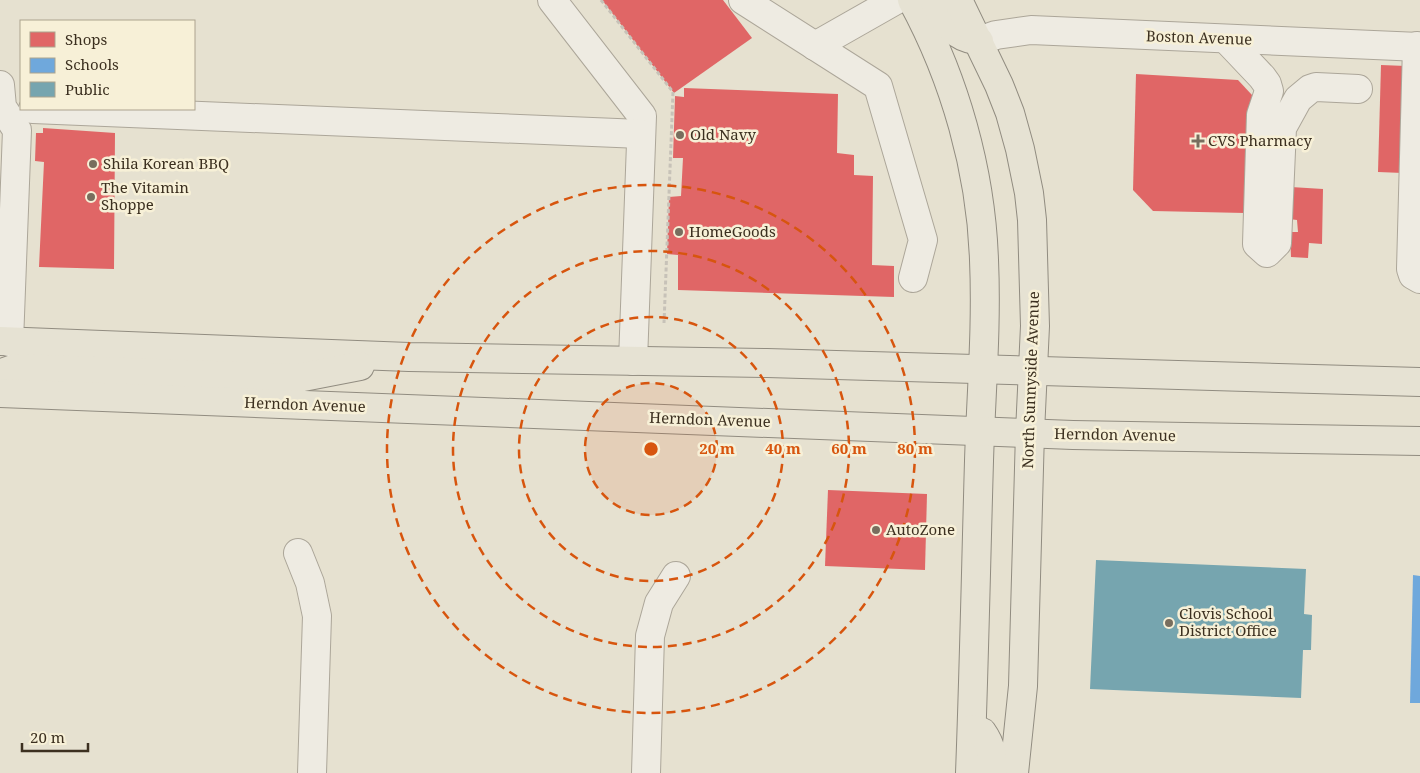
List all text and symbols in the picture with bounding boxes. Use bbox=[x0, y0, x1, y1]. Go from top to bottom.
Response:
legend bbox=[20, 20, 195, 110]
street label: Boston Avenue bbox=[1146, 25, 1253, 49]
text: Shops bbox=[65, 29, 108, 49]
text: Schools bbox=[65, 54, 119, 74]
text: Public bbox=[65, 79, 110, 99]
place label: Old Navy bbox=[690, 124, 756, 144]
marker: Old Navy bbox=[674, 129, 686, 141]
place label: CVS Pharmacy bbox=[1208, 130, 1312, 150]
marker: CVS Pharmacy bbox=[1192, 135, 1204, 147]
place label: Shila Korean BBQ bbox=[103, 153, 229, 173]
marker: Shila Korean BBQ bbox=[87, 158, 99, 170]
place label: The Vitamin Shoppe bbox=[101, 177, 189, 214]
marker: The Vitamin Shoppe bbox=[85, 191, 97, 203]
place label: HomeGoods bbox=[689, 221, 776, 241]
marker: HomeGoods bbox=[673, 226, 685, 238]
street label: North Sunnyside Avenue bbox=[1017, 291, 1043, 469]
street label: Herndon Avenue bbox=[244, 392, 366, 416]
street label: Herndon Avenue bbox=[649, 407, 771, 431]
street label: Herndon Avenue bbox=[1054, 423, 1176, 445]
text: 20 m bbox=[699, 438, 735, 458]
text: 40 m bbox=[765, 438, 801, 458]
text: 60 m bbox=[831, 438, 867, 458]
text: 80 m bbox=[897, 438, 933, 458]
centre of rings bbox=[642, 440, 660, 458]
place label: AutoZone bbox=[886, 519, 955, 539]
marker: AutoZone bbox=[870, 524, 882, 536]
place label: Clovis School District Office bbox=[1179, 603, 1277, 640]
marker: Clovis School District Office bbox=[1163, 617, 1175, 629]
scale bar bbox=[22, 720, 89, 752]
text: 20 m bbox=[30, 727, 65, 747]

